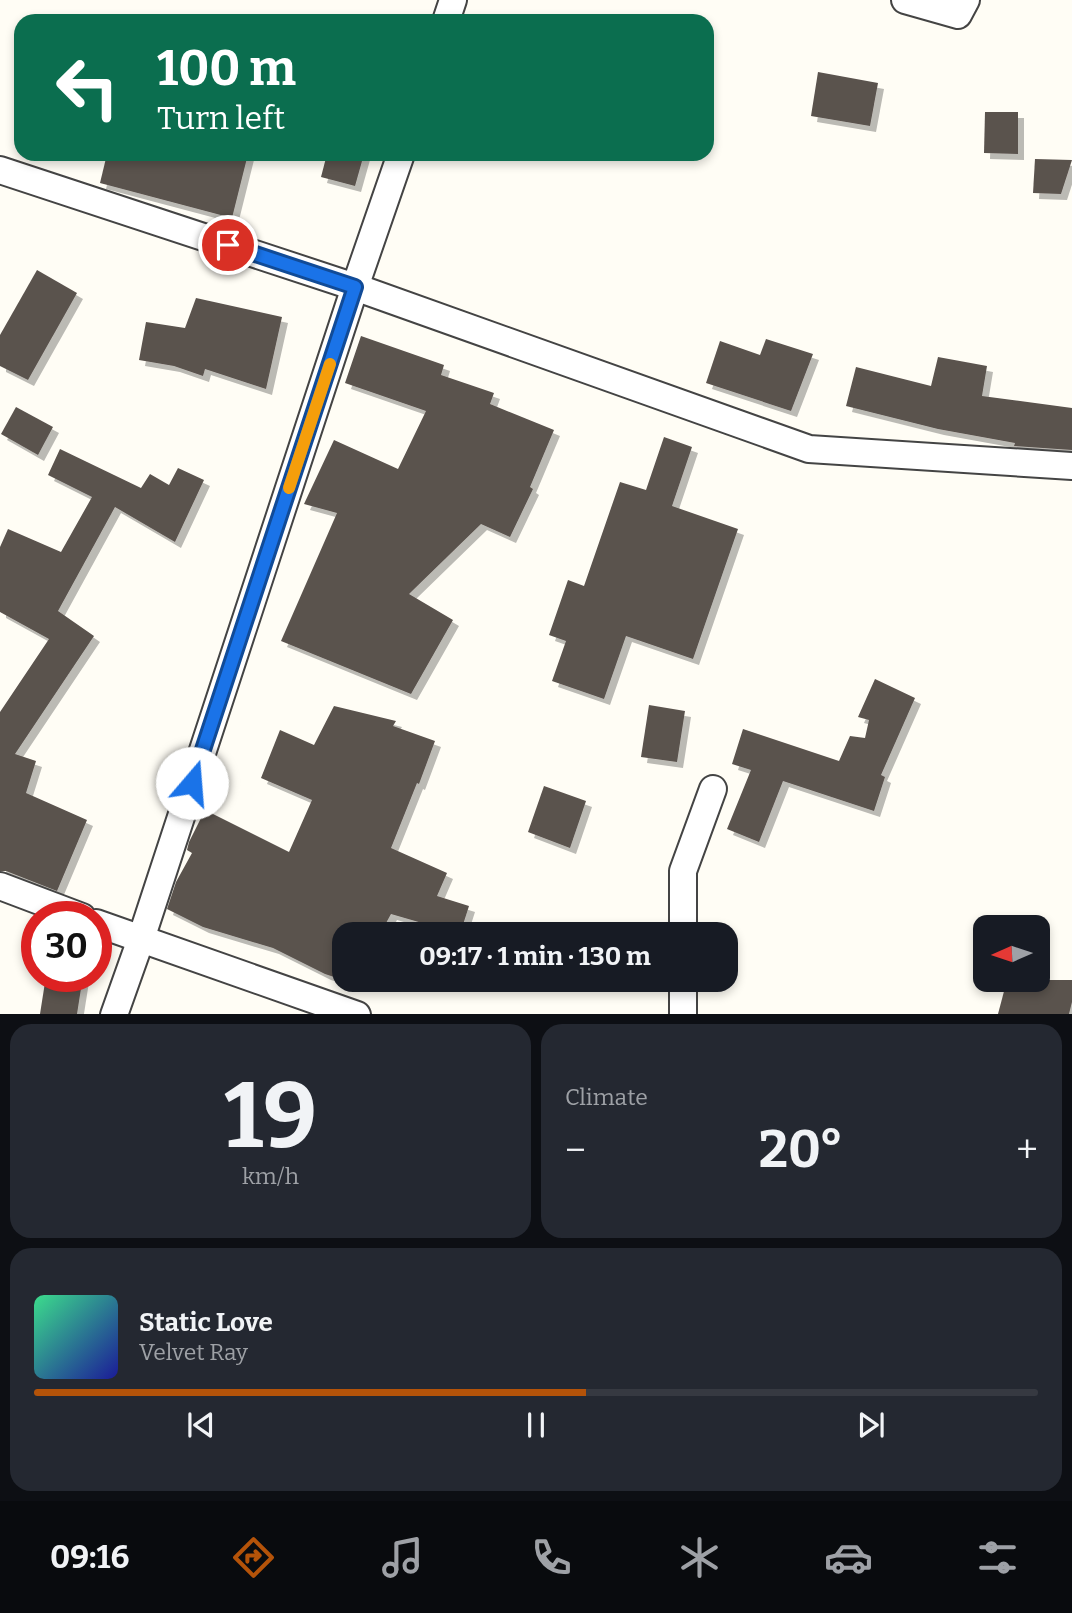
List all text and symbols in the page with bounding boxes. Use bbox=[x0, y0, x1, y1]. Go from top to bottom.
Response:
text: 100 m bbox=[157, 39, 296, 98]
icon: left bbox=[42, 42, 133, 133]
text: Turn left bbox=[157, 99, 285, 137]
pin bbox=[198, 215, 258, 275]
icon: arrive bbox=[209, 226, 247, 264]
position arrow bbox=[155, 746, 229, 820]
speed limit sign: 30 bbox=[21, 901, 112, 992]
north arrow bbox=[973, 915, 1050, 992]
map controls bbox=[973, 915, 1050, 992]
text: 09:17 · 1 min · 130 m bbox=[419, 941, 651, 972]
text: 19 bbox=[224, 1062, 317, 1171]
text: Climate bbox=[565, 1083, 648, 1111]
text: 20° bbox=[759, 1118, 843, 1181]
text: − bbox=[565, 1127, 586, 1173]
text: + bbox=[1016, 1127, 1038, 1173]
text: km/h bbox=[242, 1162, 299, 1190]
text: Static Love bbox=[139, 1307, 273, 1338]
text: Velvet Ray bbox=[139, 1338, 248, 1366]
icon: previous bbox=[182, 1406, 220, 1444]
icon: pause bbox=[517, 1406, 555, 1444]
icon: next bbox=[852, 1406, 890, 1444]
icon: directions bbox=[229, 1533, 278, 1582]
icon: music bbox=[378, 1533, 427, 1582]
icon: phone bbox=[527, 1533, 576, 1582]
icon: climate bbox=[675, 1533, 724, 1582]
icon: car bbox=[824, 1533, 873, 1582]
icon: filters bbox=[973, 1533, 1022, 1582]
text: 09:16 bbox=[50, 1538, 129, 1576]

